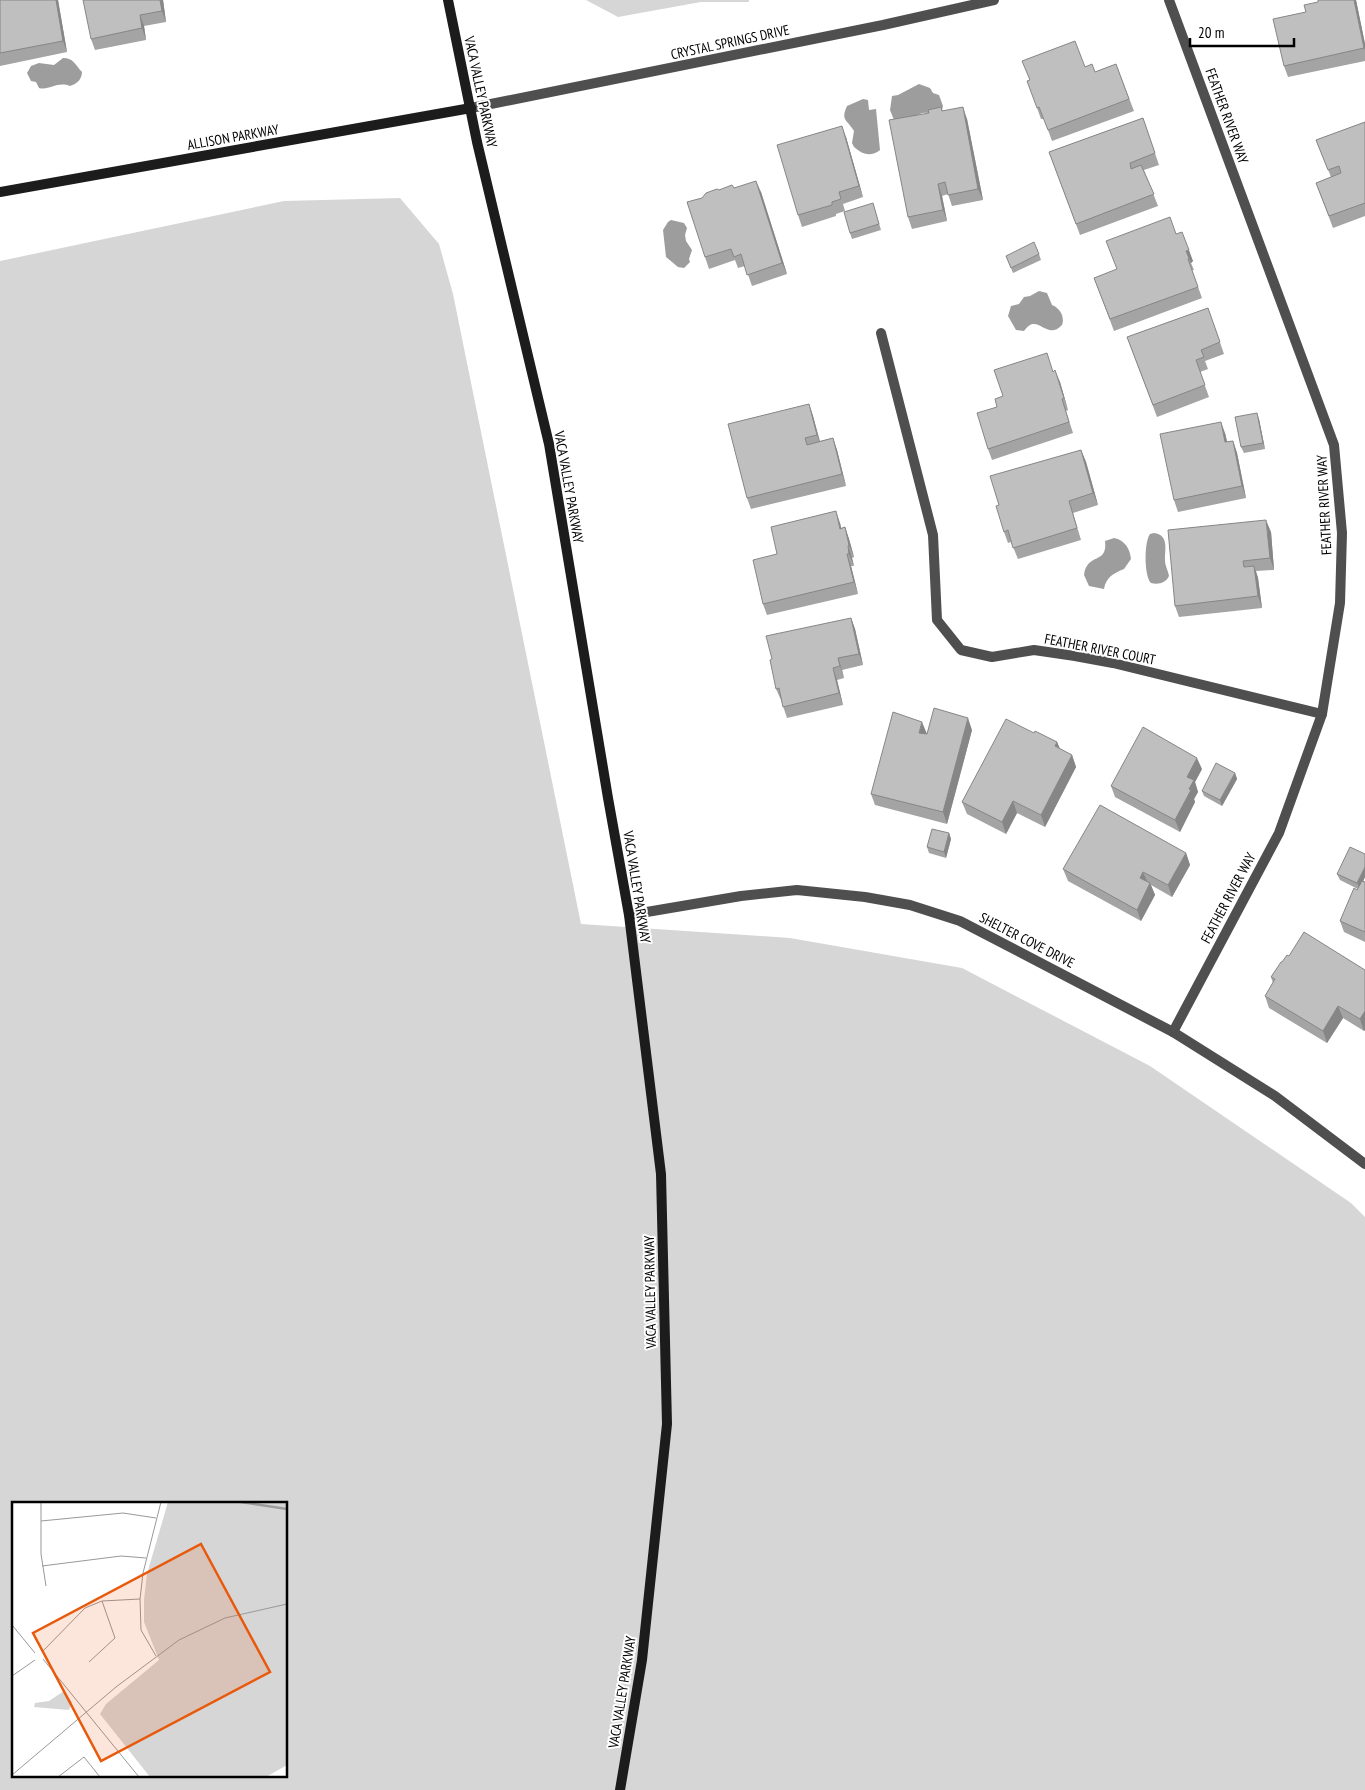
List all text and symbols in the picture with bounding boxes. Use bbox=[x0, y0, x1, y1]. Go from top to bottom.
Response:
scale bar bbox=[1190, 15, 1294, 47]
street label: CRYSTAL SPRINGS DRIVE bbox=[669, 21, 791, 63]
text: 20 m bbox=[1198, 23, 1224, 42]
street label: VACA VALLEY PARKWAY bbox=[460, 34, 502, 150]
street label: FEATHER RIVER WAY bbox=[1201, 66, 1253, 167]
street label: ALLISON PARKWAY bbox=[186, 120, 281, 154]
street label: VACA VALLEY PARKWAY bbox=[550, 429, 588, 545]
street label: FEATHER RIVER WAY bbox=[1312, 454, 1336, 556]
street label: FEATHER RIVER COURT bbox=[1043, 629, 1158, 669]
street label: VACA VALLEY PARKWAY bbox=[619, 829, 655, 945]
street label: FEATHER RIVER WAY bbox=[1197, 849, 1260, 946]
street label: SHELTER COVE DRIVE bbox=[976, 908, 1078, 972]
street label: VACA VALLEY PARKWAY bbox=[640, 1235, 660, 1350]
inset map bbox=[12, 1502, 288, 1778]
street label: VACA VALLEY PARKWAY bbox=[604, 1634, 640, 1750]

